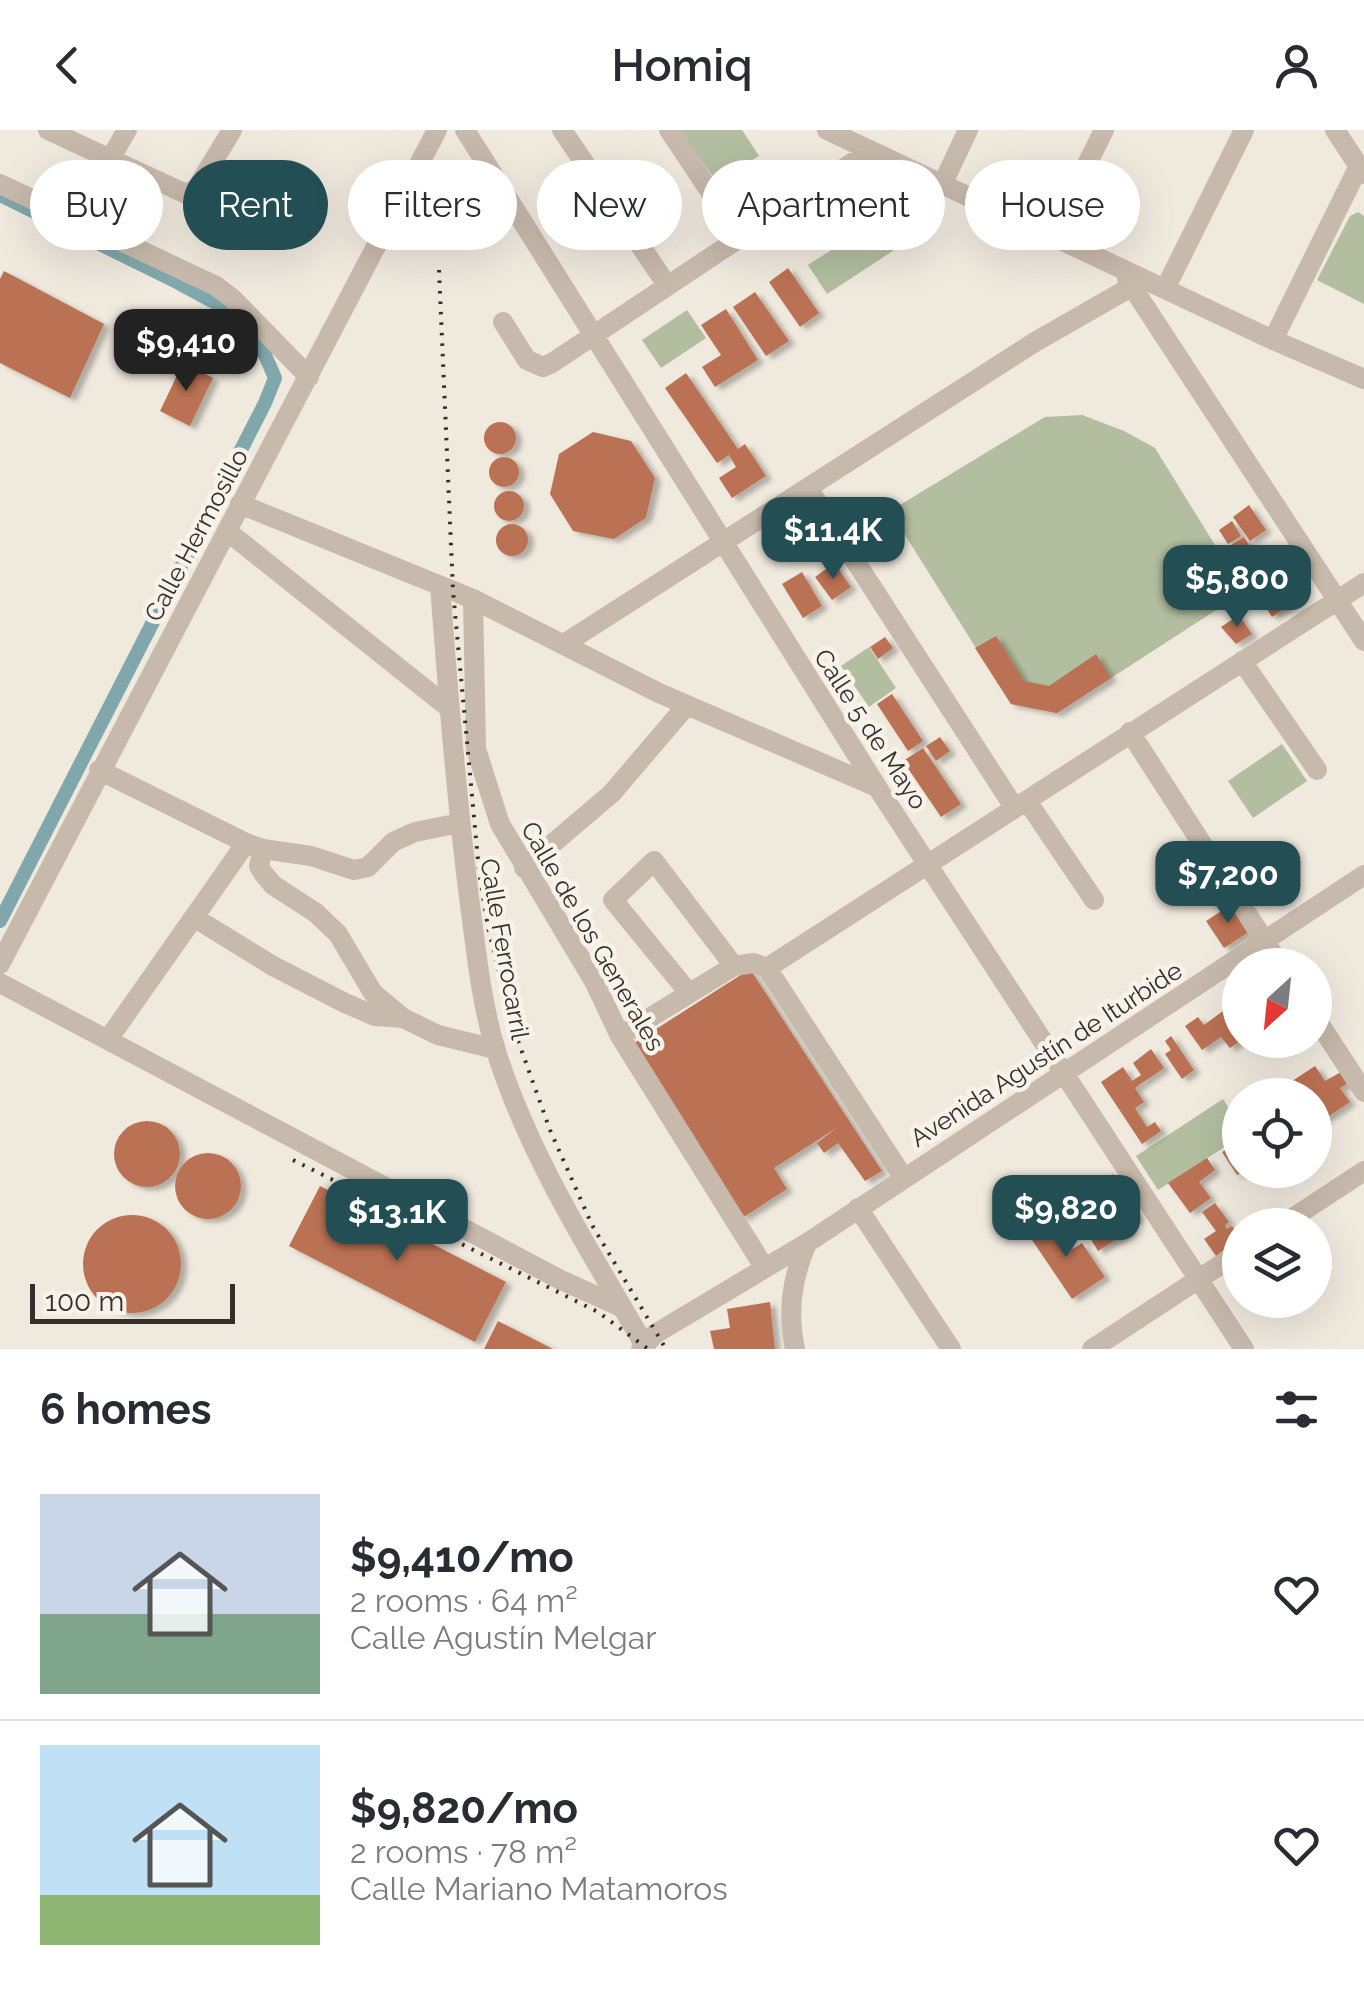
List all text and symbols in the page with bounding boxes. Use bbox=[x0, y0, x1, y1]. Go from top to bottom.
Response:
icon: back bbox=[40, 38, 95, 93]
icon: person bbox=[1269, 38, 1324, 93]
text: Homiq bbox=[612, 39, 753, 92]
chip: Buy bbox=[30, 160, 163, 250]
chip: Rent bbox=[183, 160, 328, 250]
chip: Filters bbox=[348, 160, 517, 250]
chip: New bbox=[537, 160, 682, 250]
chip: Apartment bbox=[702, 160, 945, 250]
chip: House bbox=[965, 160, 1140, 250]
pin: $9,410 bbox=[105, 309, 267, 394]
text: $9,410 bbox=[136, 323, 236, 360]
street label: Calle Hermosillo bbox=[138, 444, 254, 626]
pin: $11.4K bbox=[752, 497, 914, 582]
text: $11.4K bbox=[784, 511, 882, 548]
pin: $5,800 bbox=[1156, 545, 1318, 630]
text: $5,800 bbox=[1185, 559, 1289, 596]
street label: Calle 5 de Mayo bbox=[808, 643, 934, 815]
street label: Calle de los Generales bbox=[515, 816, 671, 1056]
pin: $7,200 bbox=[1147, 841, 1309, 926]
text: $7,200 bbox=[1177, 855, 1279, 892]
street label: Calle Ferrocarril bbox=[474, 856, 536, 1042]
north arrow bbox=[1222, 948, 1332, 1058]
map controls bbox=[1222, 948, 1332, 1318]
street label: Avenida Agustín de Iturbide bbox=[905, 955, 1187, 1153]
button: locate bbox=[1222, 1078, 1332, 1188]
pin: $9,820 bbox=[985, 1175, 1147, 1260]
pin: $13.1K bbox=[316, 1179, 478, 1264]
text: $9,820 bbox=[1014, 1189, 1118, 1226]
text: $13.1K bbox=[348, 1193, 446, 1230]
button: layers bbox=[1222, 1208, 1332, 1318]
scale bar bbox=[30, 1279, 235, 1324]
text: 100 m bbox=[45, 1285, 124, 1318]
icon: filters bbox=[1269, 1382, 1324, 1437]
text: 6 homes bbox=[40, 1385, 211, 1434]
text: $9,410/mo bbox=[350, 1533, 574, 1582]
icon: home bbox=[120, 1534, 240, 1654]
icon: heart bbox=[1269, 1567, 1324, 1622]
text: 2 rooms · 64 m² bbox=[350, 1582, 578, 1619]
text: Calle Agustín Melgar bbox=[350, 1619, 656, 1656]
text: $9,820/mo bbox=[350, 1784, 578, 1833]
icon: home bbox=[120, 1785, 240, 1905]
icon: heart bbox=[1269, 1818, 1324, 1873]
text: 2 rooms · 78 m² bbox=[350, 1833, 577, 1870]
text: Calle Mariano Matamoros bbox=[350, 1870, 728, 1907]

